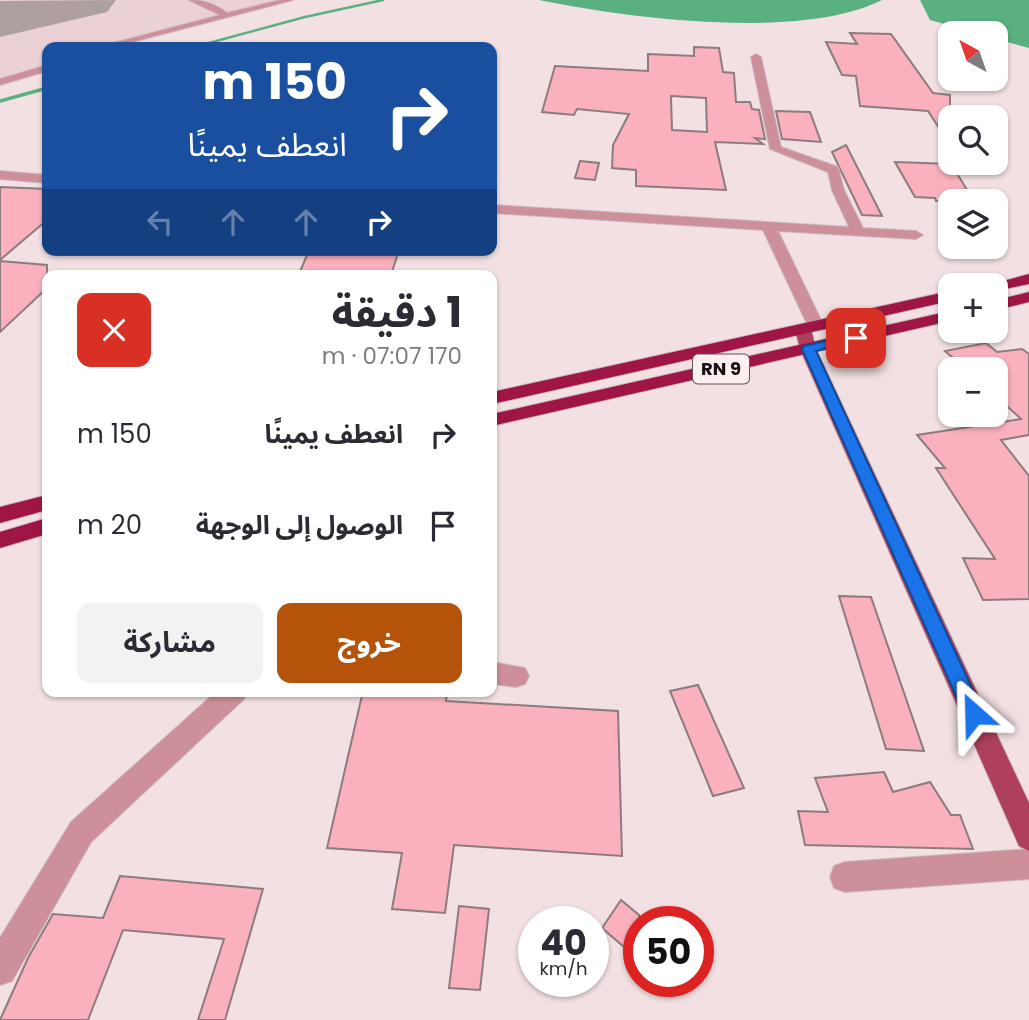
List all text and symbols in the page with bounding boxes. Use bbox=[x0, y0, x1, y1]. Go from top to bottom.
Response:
north arrow bbox=[938, 21, 1008, 91]
map controls bbox=[938, 21, 1008, 427]
text: 150 m bbox=[202, 48, 347, 116]
icon: right bbox=[371, 70, 462, 161]
button: search bbox=[938, 105, 1008, 175]
text: انعطف يمينًا bbox=[187, 122, 347, 167]
button: layers bbox=[938, 189, 1008, 259]
icon: left bbox=[141, 203, 179, 241]
icon: ahead bbox=[214, 203, 252, 241]
icon: ahead bbox=[287, 203, 325, 241]
icon: right bbox=[360, 203, 398, 241]
button: + bbox=[938, 273, 1008, 343]
text: 1 دقيقة bbox=[332, 283, 462, 342]
button: close bbox=[77, 293, 151, 367]
pin bbox=[826, 308, 886, 368]
icon: arrive bbox=[837, 319, 875, 357]
text: 170 m · 07:07 bbox=[322, 340, 462, 372]
road number: RN 9 bbox=[693, 354, 749, 384]
button: − bbox=[938, 357, 1008, 427]
text: 150 m bbox=[77, 416, 152, 452]
text: انعطف يمينًا bbox=[265, 416, 403, 452]
icon: right bbox=[424, 416, 462, 454]
text: 20 m bbox=[77, 507, 142, 543]
text: الوصول إلى الوجهة bbox=[196, 507, 403, 543]
icon: arrive bbox=[424, 507, 462, 545]
button: مشاركة bbox=[77, 603, 263, 683]
button: خروج bbox=[277, 603, 462, 683]
position arrow bbox=[937, 677, 1011, 751]
speed limit sign: 50 bbox=[623, 906, 714, 997]
text: 40 bbox=[540, 918, 587, 967]
text: km/h bbox=[540, 956, 587, 981]

